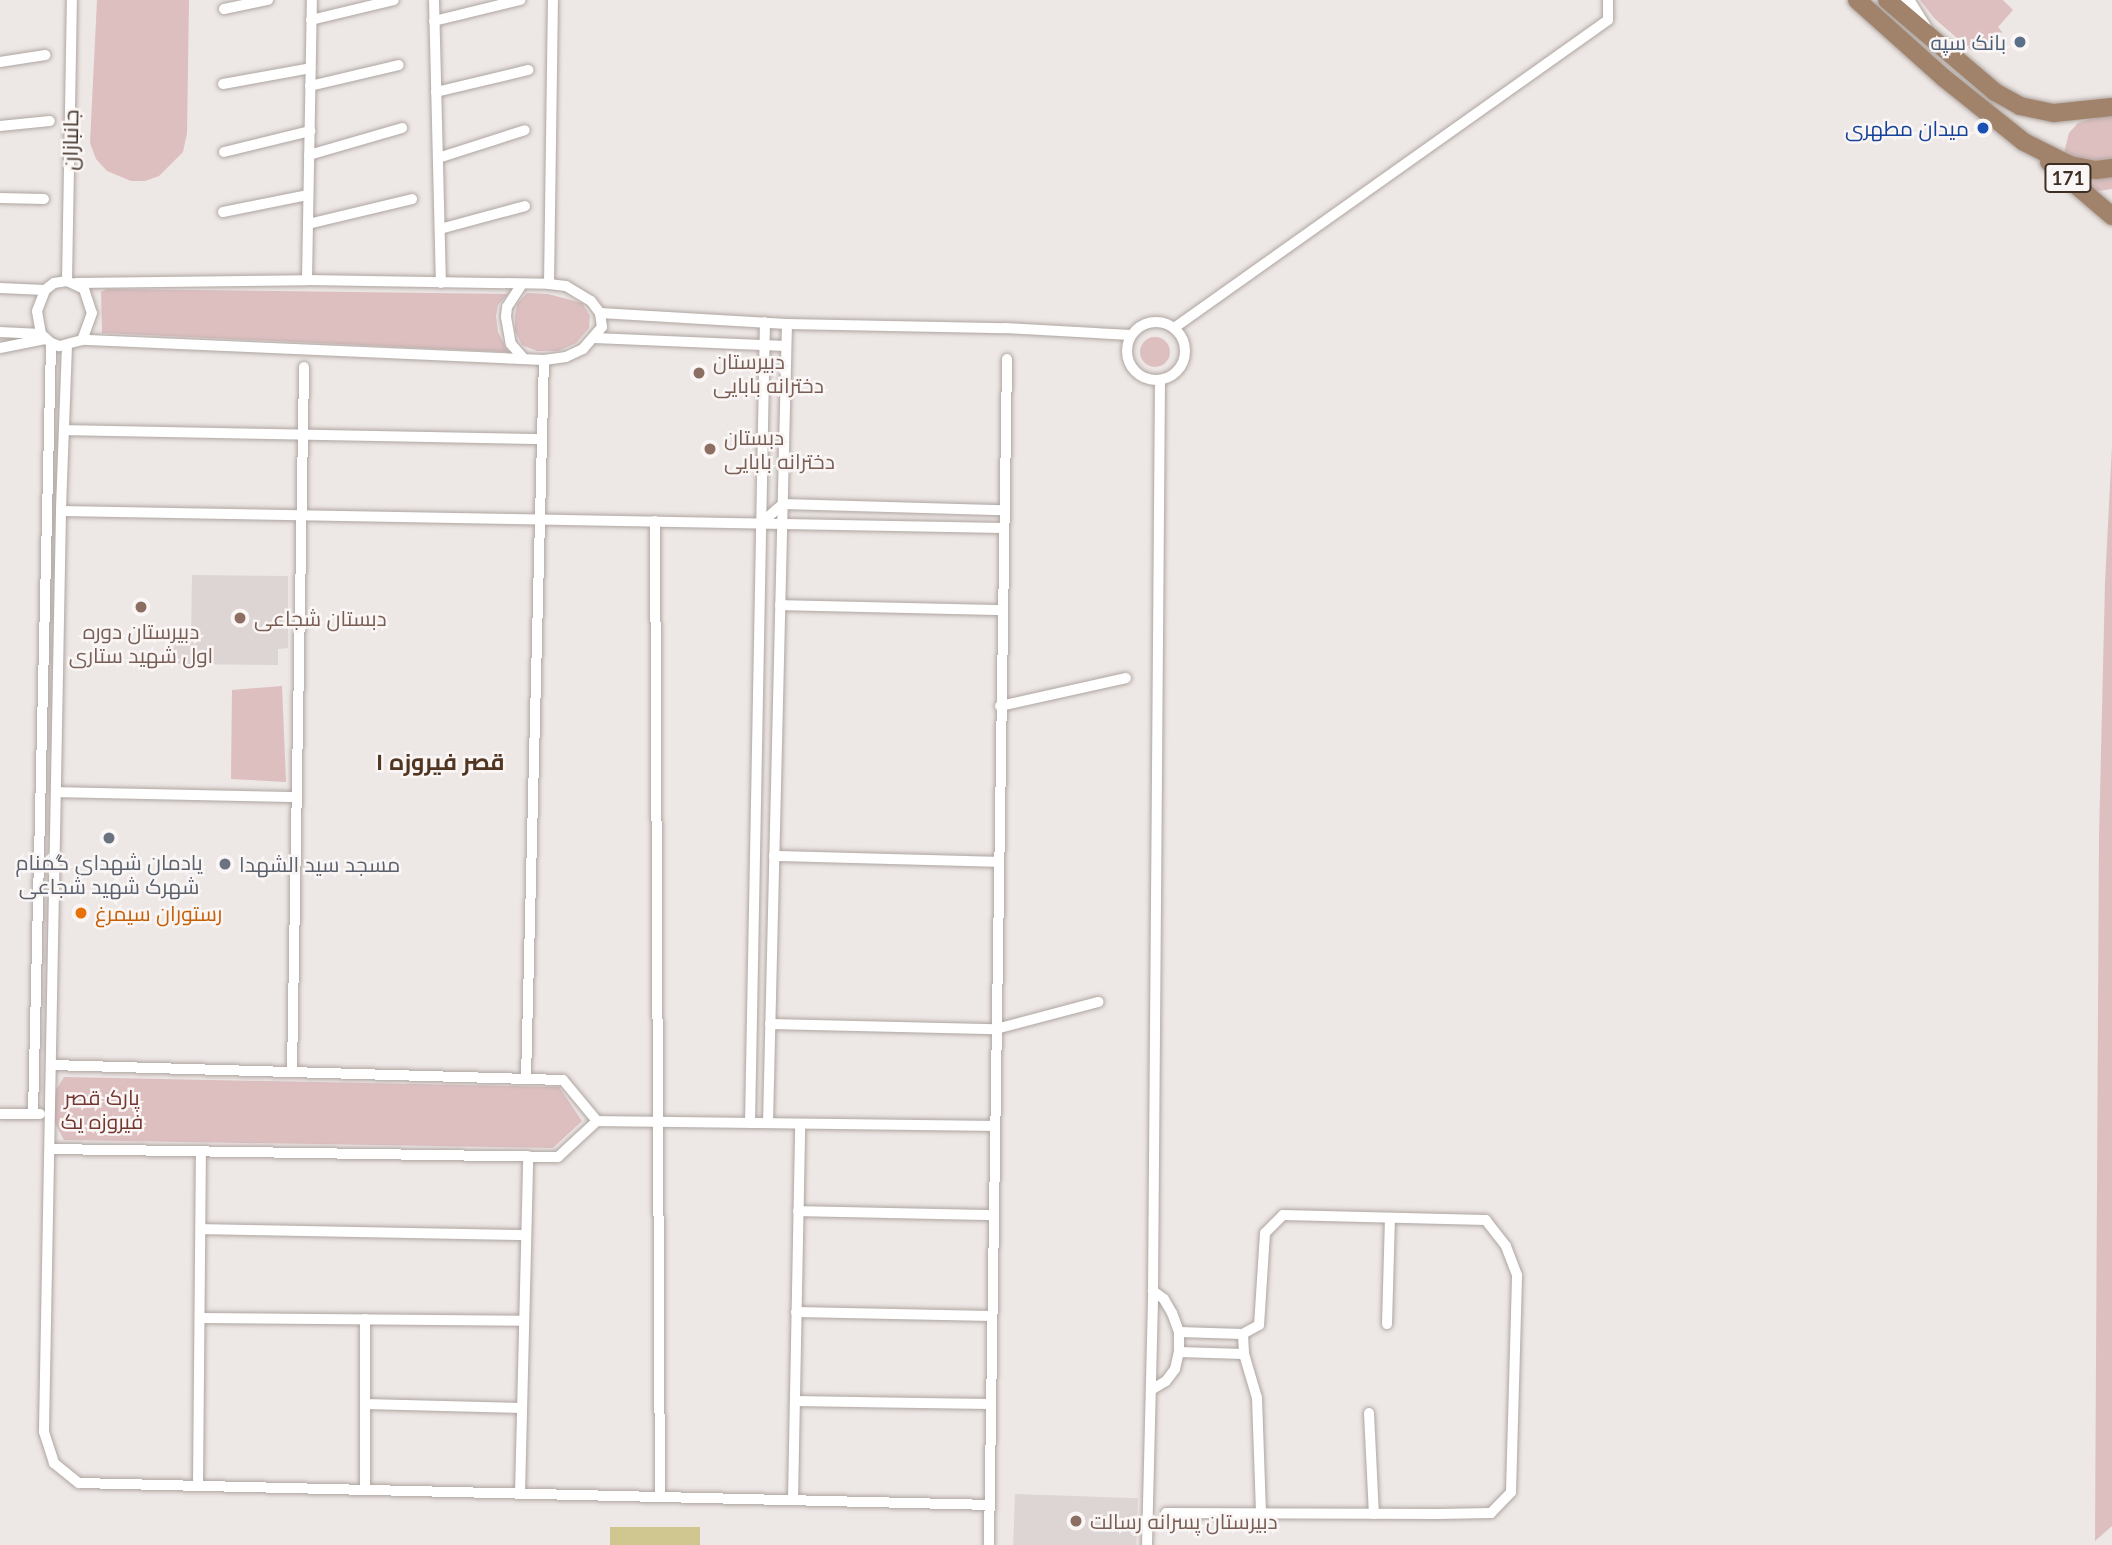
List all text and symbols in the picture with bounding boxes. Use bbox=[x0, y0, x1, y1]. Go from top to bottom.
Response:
place label: بانک سپه bbox=[1930, 29, 2006, 55]
marker: بانک سپه bbox=[2012, 34, 2028, 50]
street label: جانبازان bbox=[57, 109, 83, 171]
place label: میدان مطهری bbox=[1845, 115, 1969, 141]
marker: میدان مطهری bbox=[1975, 120, 1991, 136]
road number: 171 bbox=[2044, 162, 2092, 194]
place label: دبیرستان دخترانه بابایی bbox=[713, 348, 824, 398]
marker: دبیرستان دخترانه بابایی bbox=[691, 365, 707, 381]
place label: دبستان دخترانه بابایی bbox=[724, 424, 835, 474]
marker: دبستان دخترانه بابایی bbox=[702, 441, 718, 457]
marker: دبیرستان دوره اول شهید ستاری bbox=[133, 599, 149, 615]
place label: دبستان شجاعی bbox=[254, 605, 387, 631]
marker: دبستان شجاعی bbox=[232, 610, 248, 626]
place label: دبیرستان دوره اول شهید ستاری bbox=[69, 618, 213, 668]
district label: قصر فیروزه ۱ bbox=[376, 747, 504, 775]
marker: یادمان شهدای گمنام شهرک شهید شجاعی bbox=[101, 830, 117, 846]
place label: یادمان شهدای گمنام شهرک شهید شجاعی bbox=[15, 849, 203, 899]
place label: مسجد سید الشهدا bbox=[239, 851, 400, 877]
marker: مسجد سید الشهدا bbox=[217, 856, 233, 872]
place label: رستوران سیمرغ bbox=[95, 900, 222, 926]
marker: رستوران سیمرغ bbox=[73, 905, 89, 921]
park label: پارک قصر فیروزه یک bbox=[61, 1084, 143, 1134]
place label: دبیرستان پسرانه رسالت bbox=[1090, 1508, 1278, 1534]
marker: دبیرستان پسرانه رسالت bbox=[1068, 1513, 1084, 1529]

